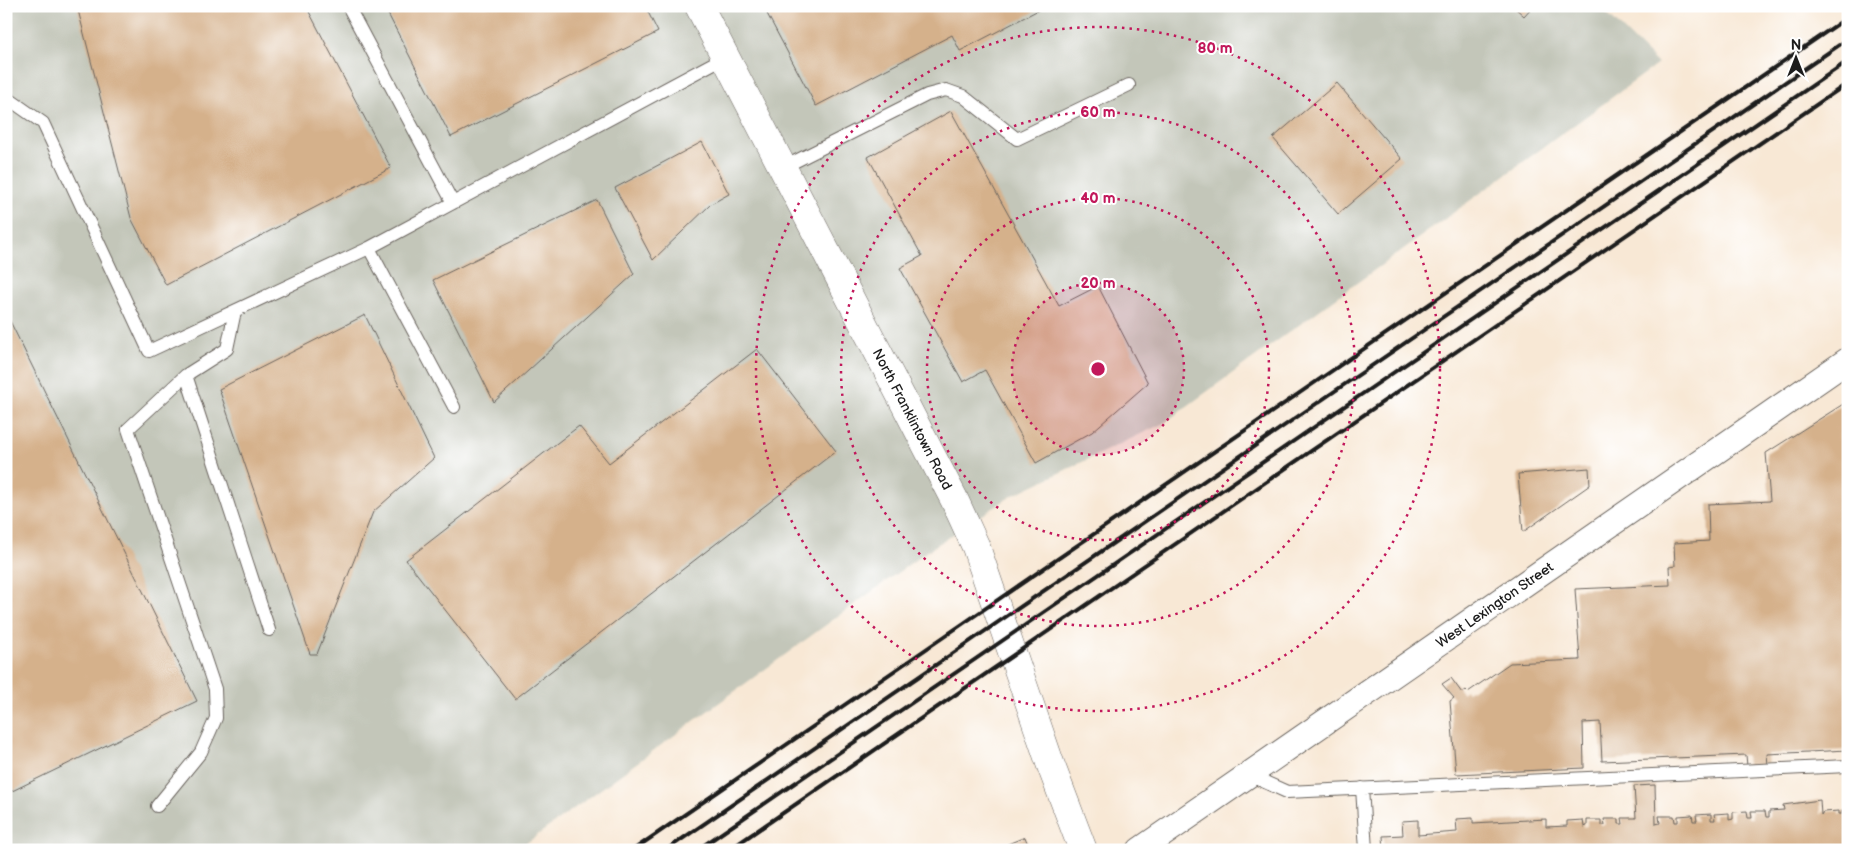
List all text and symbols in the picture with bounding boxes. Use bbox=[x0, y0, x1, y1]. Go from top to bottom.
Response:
north arrow bbox=[1772, 32, 1822, 82]
text: N bbox=[1791, 37, 1801, 54]
text: 80 m bbox=[1197, 39, 1233, 58]
text: 60 m bbox=[1080, 103, 1116, 122]
text: 40 m bbox=[1080, 189, 1116, 208]
text: 20 m bbox=[1081, 274, 1116, 293]
street label: North Franklintown Road bbox=[869, 346, 956, 493]
centre of rings bbox=[1089, 360, 1107, 378]
street label: West Lexington Street bbox=[1433, 558, 1557, 652]

